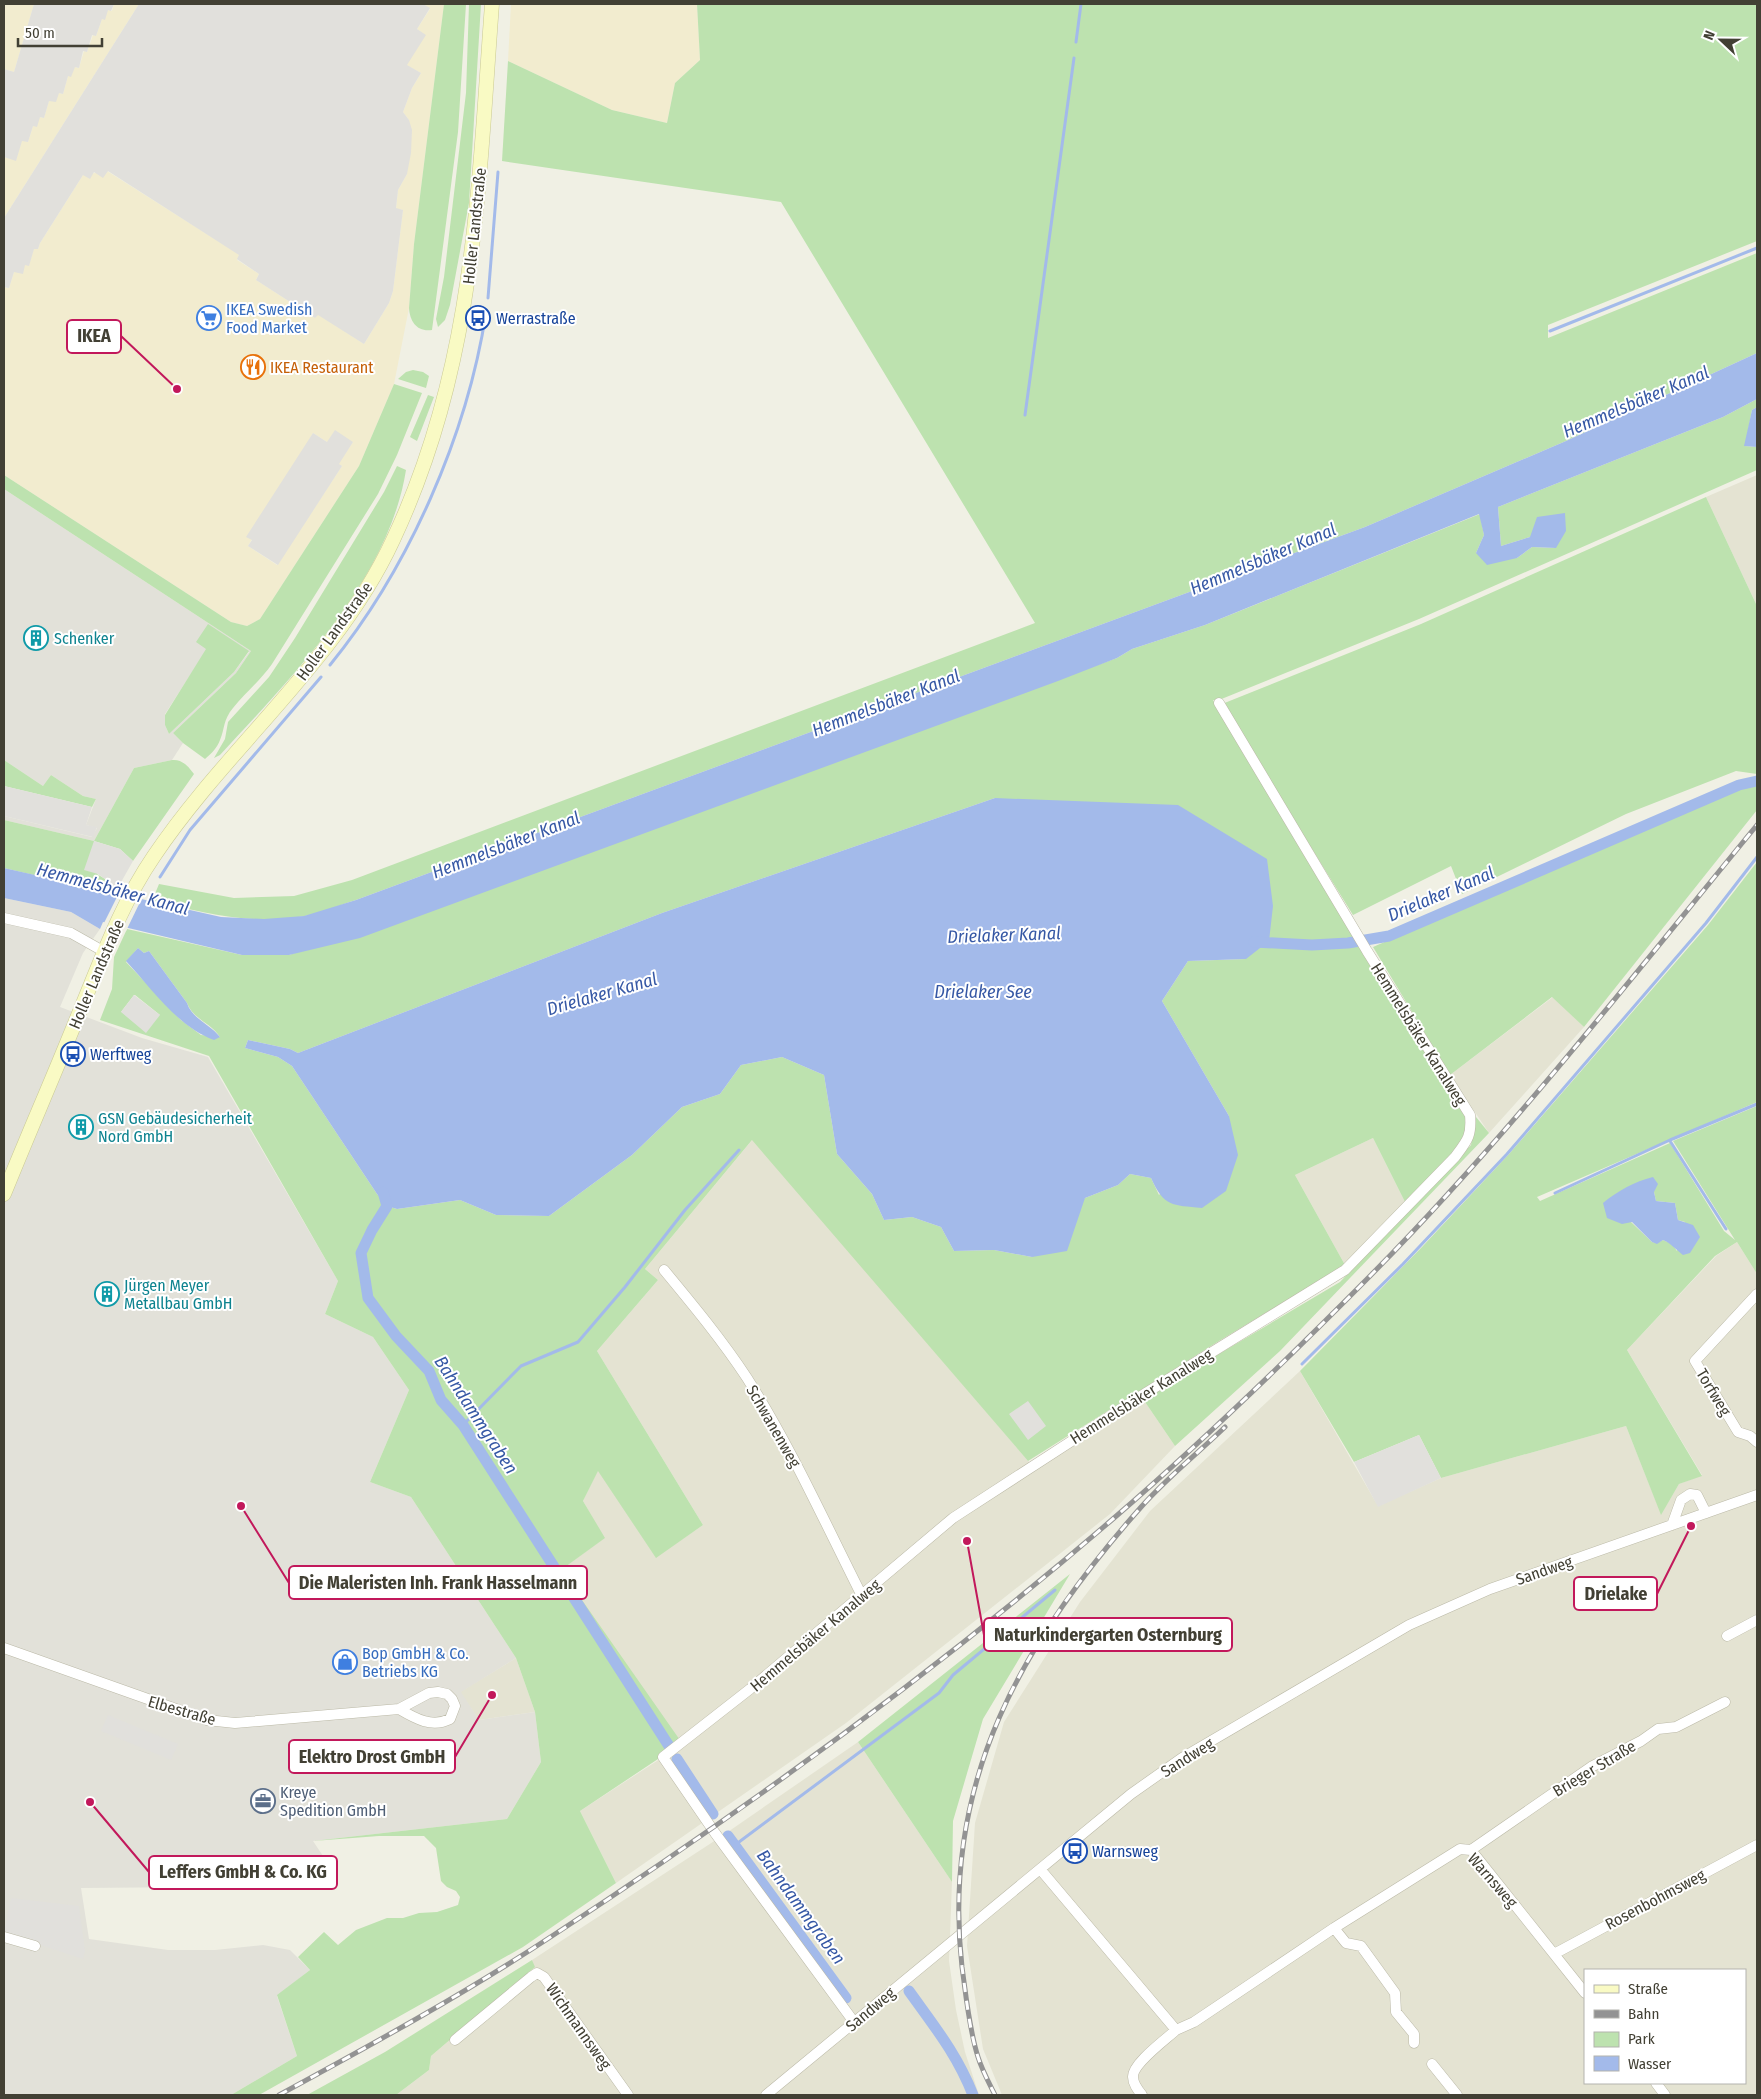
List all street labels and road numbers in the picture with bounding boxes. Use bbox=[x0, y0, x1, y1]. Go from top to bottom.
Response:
street label: Holler Landstraße bbox=[459, 167, 490, 285]
street label: Holler Landstraße bbox=[292, 578, 377, 684]
street label: Holler Landstraße bbox=[65, 917, 128, 1032]
street label: Hemmelsbäker Kanalweg bbox=[1367, 960, 1470, 1109]
street label: Hemmelsbäker Kanalweg bbox=[1067, 1345, 1216, 1448]
street label: Torfweg bbox=[1692, 1365, 1735, 1420]
street label: Schwanenweg bbox=[742, 1382, 805, 1471]
street label: Sandweg bbox=[1513, 1552, 1575, 1589]
street label: Hemmelsbäker Kanalweg bbox=[746, 1575, 885, 1695]
street label: Elbestraße bbox=[146, 1692, 218, 1729]
street label: Sandweg bbox=[1157, 1734, 1218, 1781]
street label: Brieger Straße bbox=[1549, 1736, 1639, 1801]
street label: Warnsweg bbox=[1464, 1849, 1522, 1912]
street label: Rosenbohmsweg bbox=[1602, 1865, 1709, 1934]
street label: Wichmannsweg bbox=[542, 1979, 616, 2073]
street label: Sandweg bbox=[842, 1983, 899, 2036]

